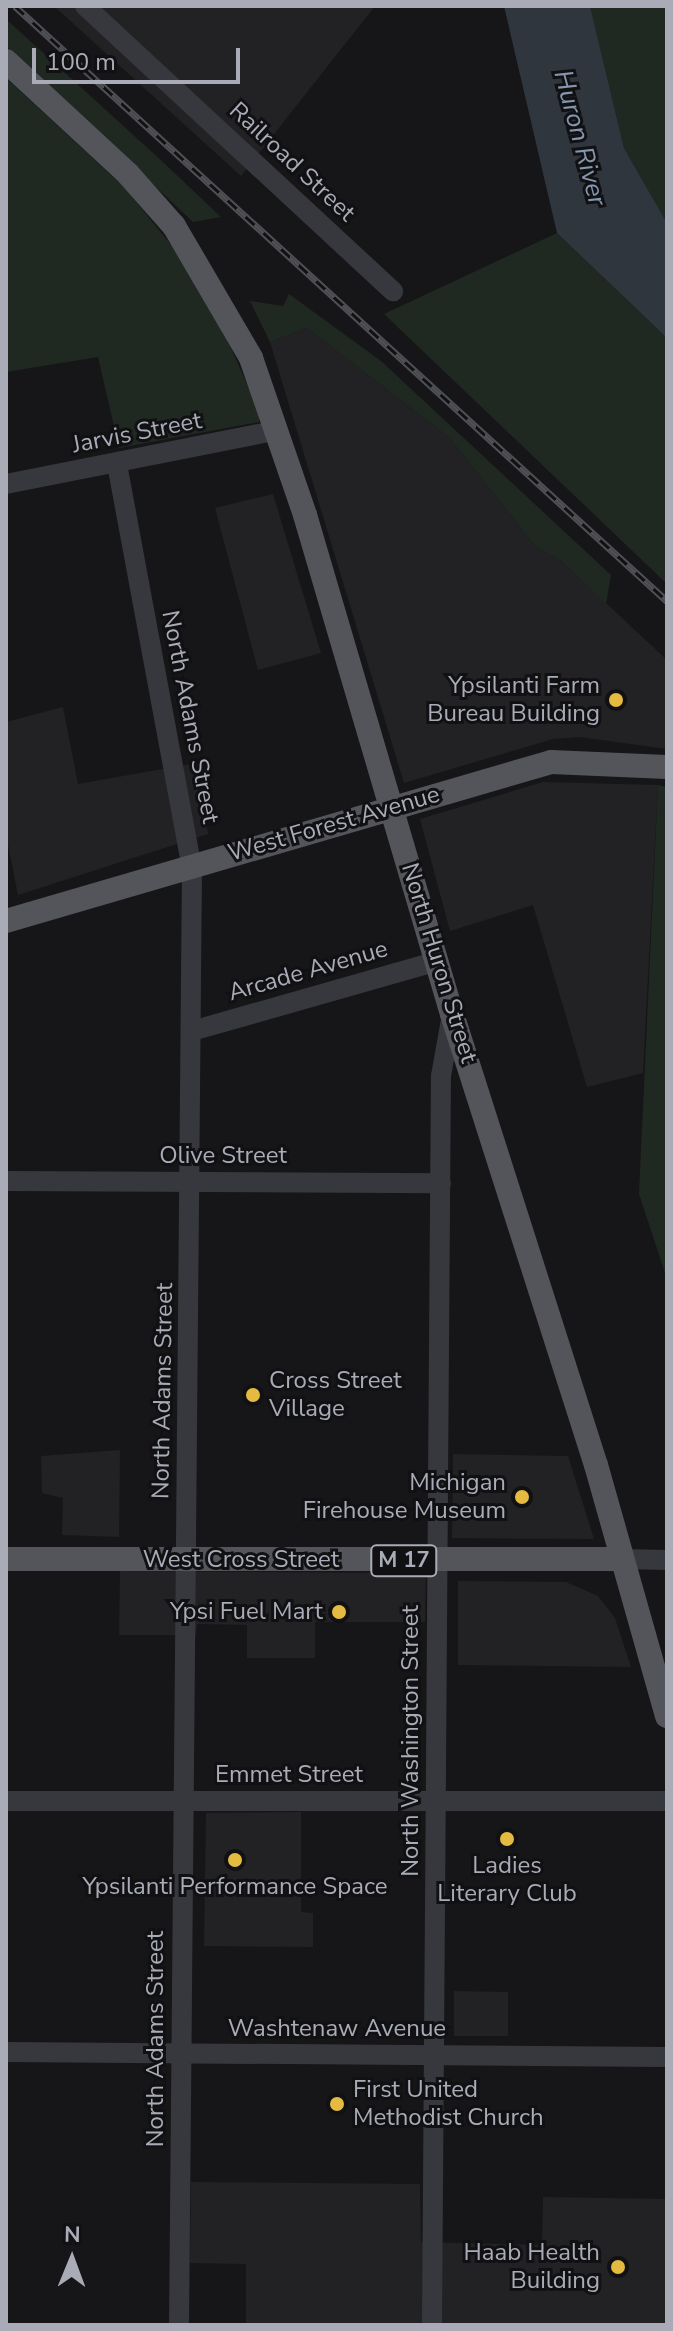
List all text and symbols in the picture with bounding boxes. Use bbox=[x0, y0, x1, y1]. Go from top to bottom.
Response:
scale bar bbox=[36, 32, 244, 82]
text: 100 m bbox=[46, 46, 116, 78]
water label: Huron River bbox=[547, 67, 613, 209]
street label: Railroad Street bbox=[223, 96, 361, 228]
street label: Jarvis Street bbox=[70, 406, 204, 460]
street label: North Adams Street bbox=[155, 608, 225, 826]
place label: Ypsilanti Farm Bureau Building bbox=[427, 672, 600, 728]
marker: Ypsilanti Farm Bureau Building bbox=[607, 691, 625, 709]
street label: West Forest Avenue bbox=[225, 780, 443, 868]
street label: North Huron Street bbox=[395, 860, 483, 1066]
street label: Arcade Avenue bbox=[225, 935, 391, 1007]
street label: Olive Street bbox=[159, 1142, 287, 1170]
street label: North Adams Street bbox=[147, 1283, 179, 1499]
place label: Cross Street Village bbox=[269, 1367, 402, 1423]
marker: Cross Street Village bbox=[244, 1386, 262, 1404]
place label: Michigan Firehouse Museum bbox=[303, 1469, 506, 1525]
marker: Michigan Firehouse Museum bbox=[513, 1488, 531, 1506]
road number: M 17 bbox=[370, 1543, 438, 1579]
street label: West Cross Street bbox=[143, 1546, 339, 1574]
place label: Ypsi Fuel Mart bbox=[170, 1598, 323, 1626]
marker: Ypsi Fuel Mart bbox=[330, 1603, 348, 1621]
street label: North Washington Street bbox=[397, 1605, 425, 1877]
street label: Emmet Street bbox=[215, 1761, 363, 1789]
marker: Ladies Literary Club bbox=[498, 1830, 516, 1848]
marker: Ypsilanti Performance Space bbox=[226, 1851, 244, 1869]
place label: Ladies Literary Club bbox=[437, 1852, 577, 1908]
place label: Ypsilanti Performance Space bbox=[82, 1873, 388, 1901]
street label: North Adams Street bbox=[142, 1931, 170, 2147]
street label: Washtenaw Avenue bbox=[228, 2015, 446, 2043]
place label: First United Methodist Church bbox=[353, 2076, 544, 2132]
marker: First United Methodist Church bbox=[328, 2095, 346, 2113]
north arrow bbox=[32, 2219, 112, 2299]
text: N bbox=[64, 2220, 81, 2250]
place label: Haab Health Building bbox=[463, 2239, 600, 2295]
marker: Haab Health Building bbox=[607, 2256, 629, 2278]

